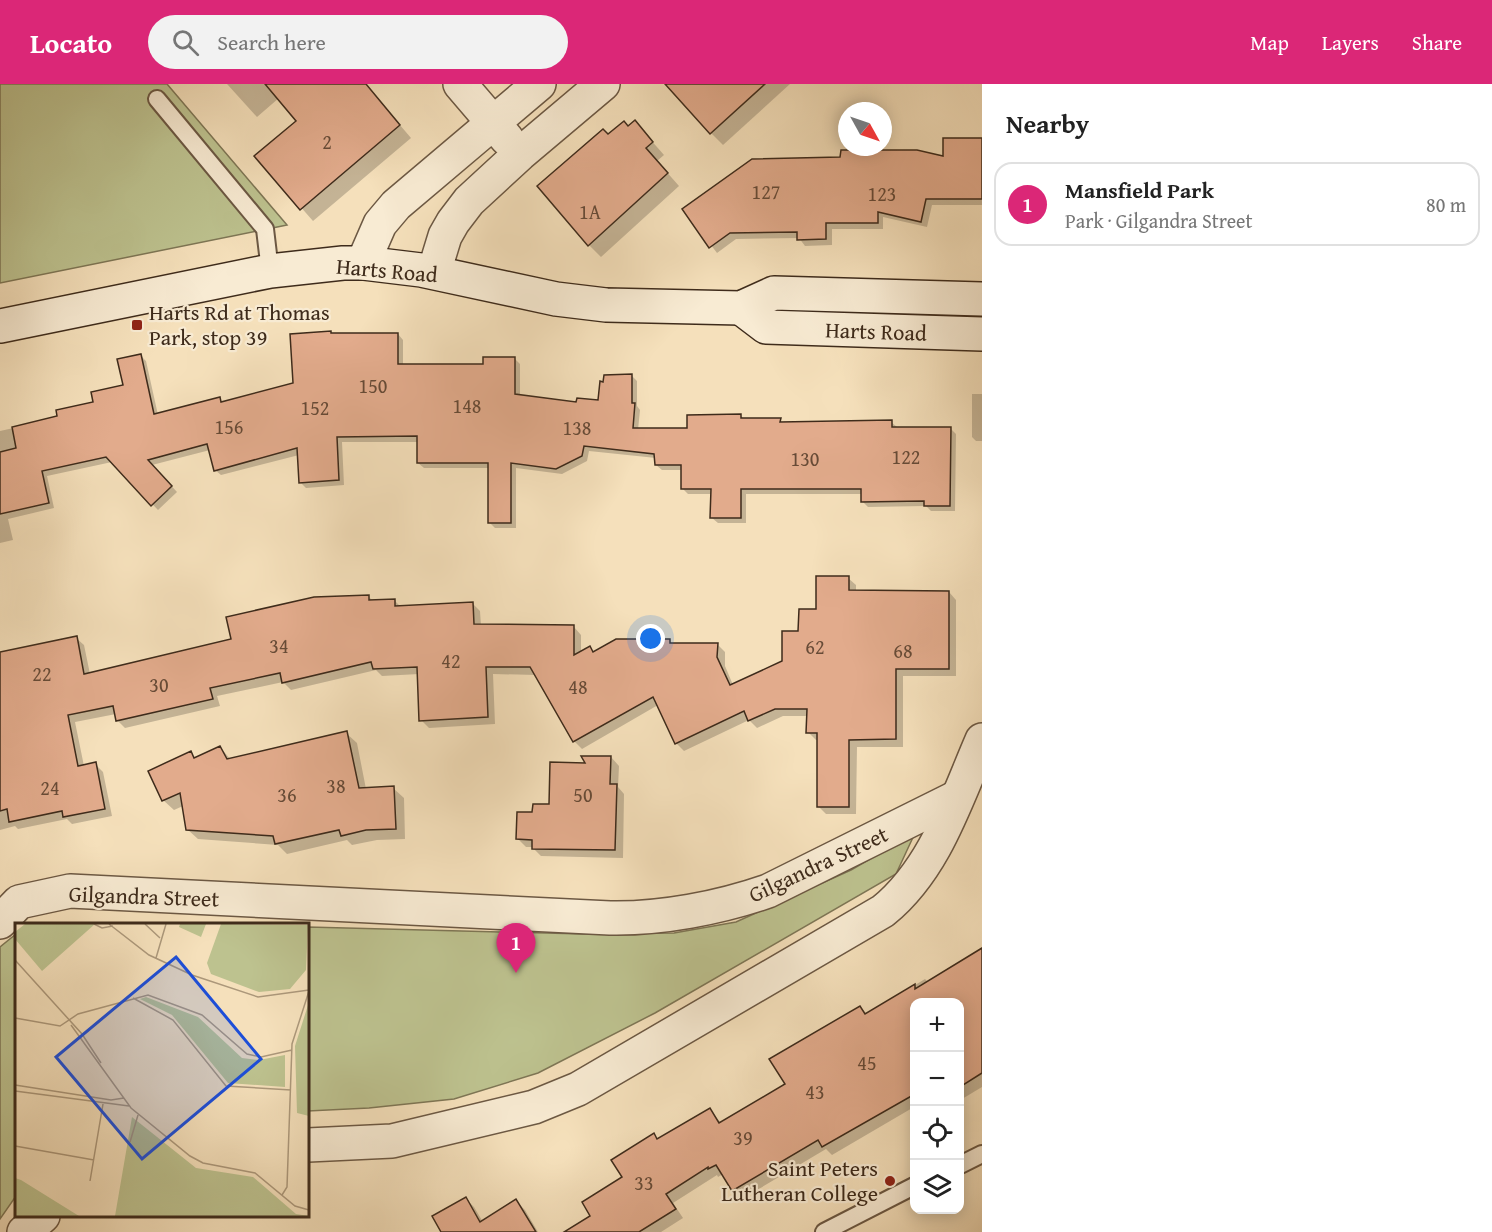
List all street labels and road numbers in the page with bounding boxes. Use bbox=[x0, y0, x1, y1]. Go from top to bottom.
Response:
street label: Harts Road bbox=[335, 250, 439, 290]
street label: Harts Road bbox=[825, 313, 927, 349]
street label: Gilgandra Street bbox=[743, 818, 893, 910]
street label: Gilgandra Street bbox=[68, 877, 220, 915]

